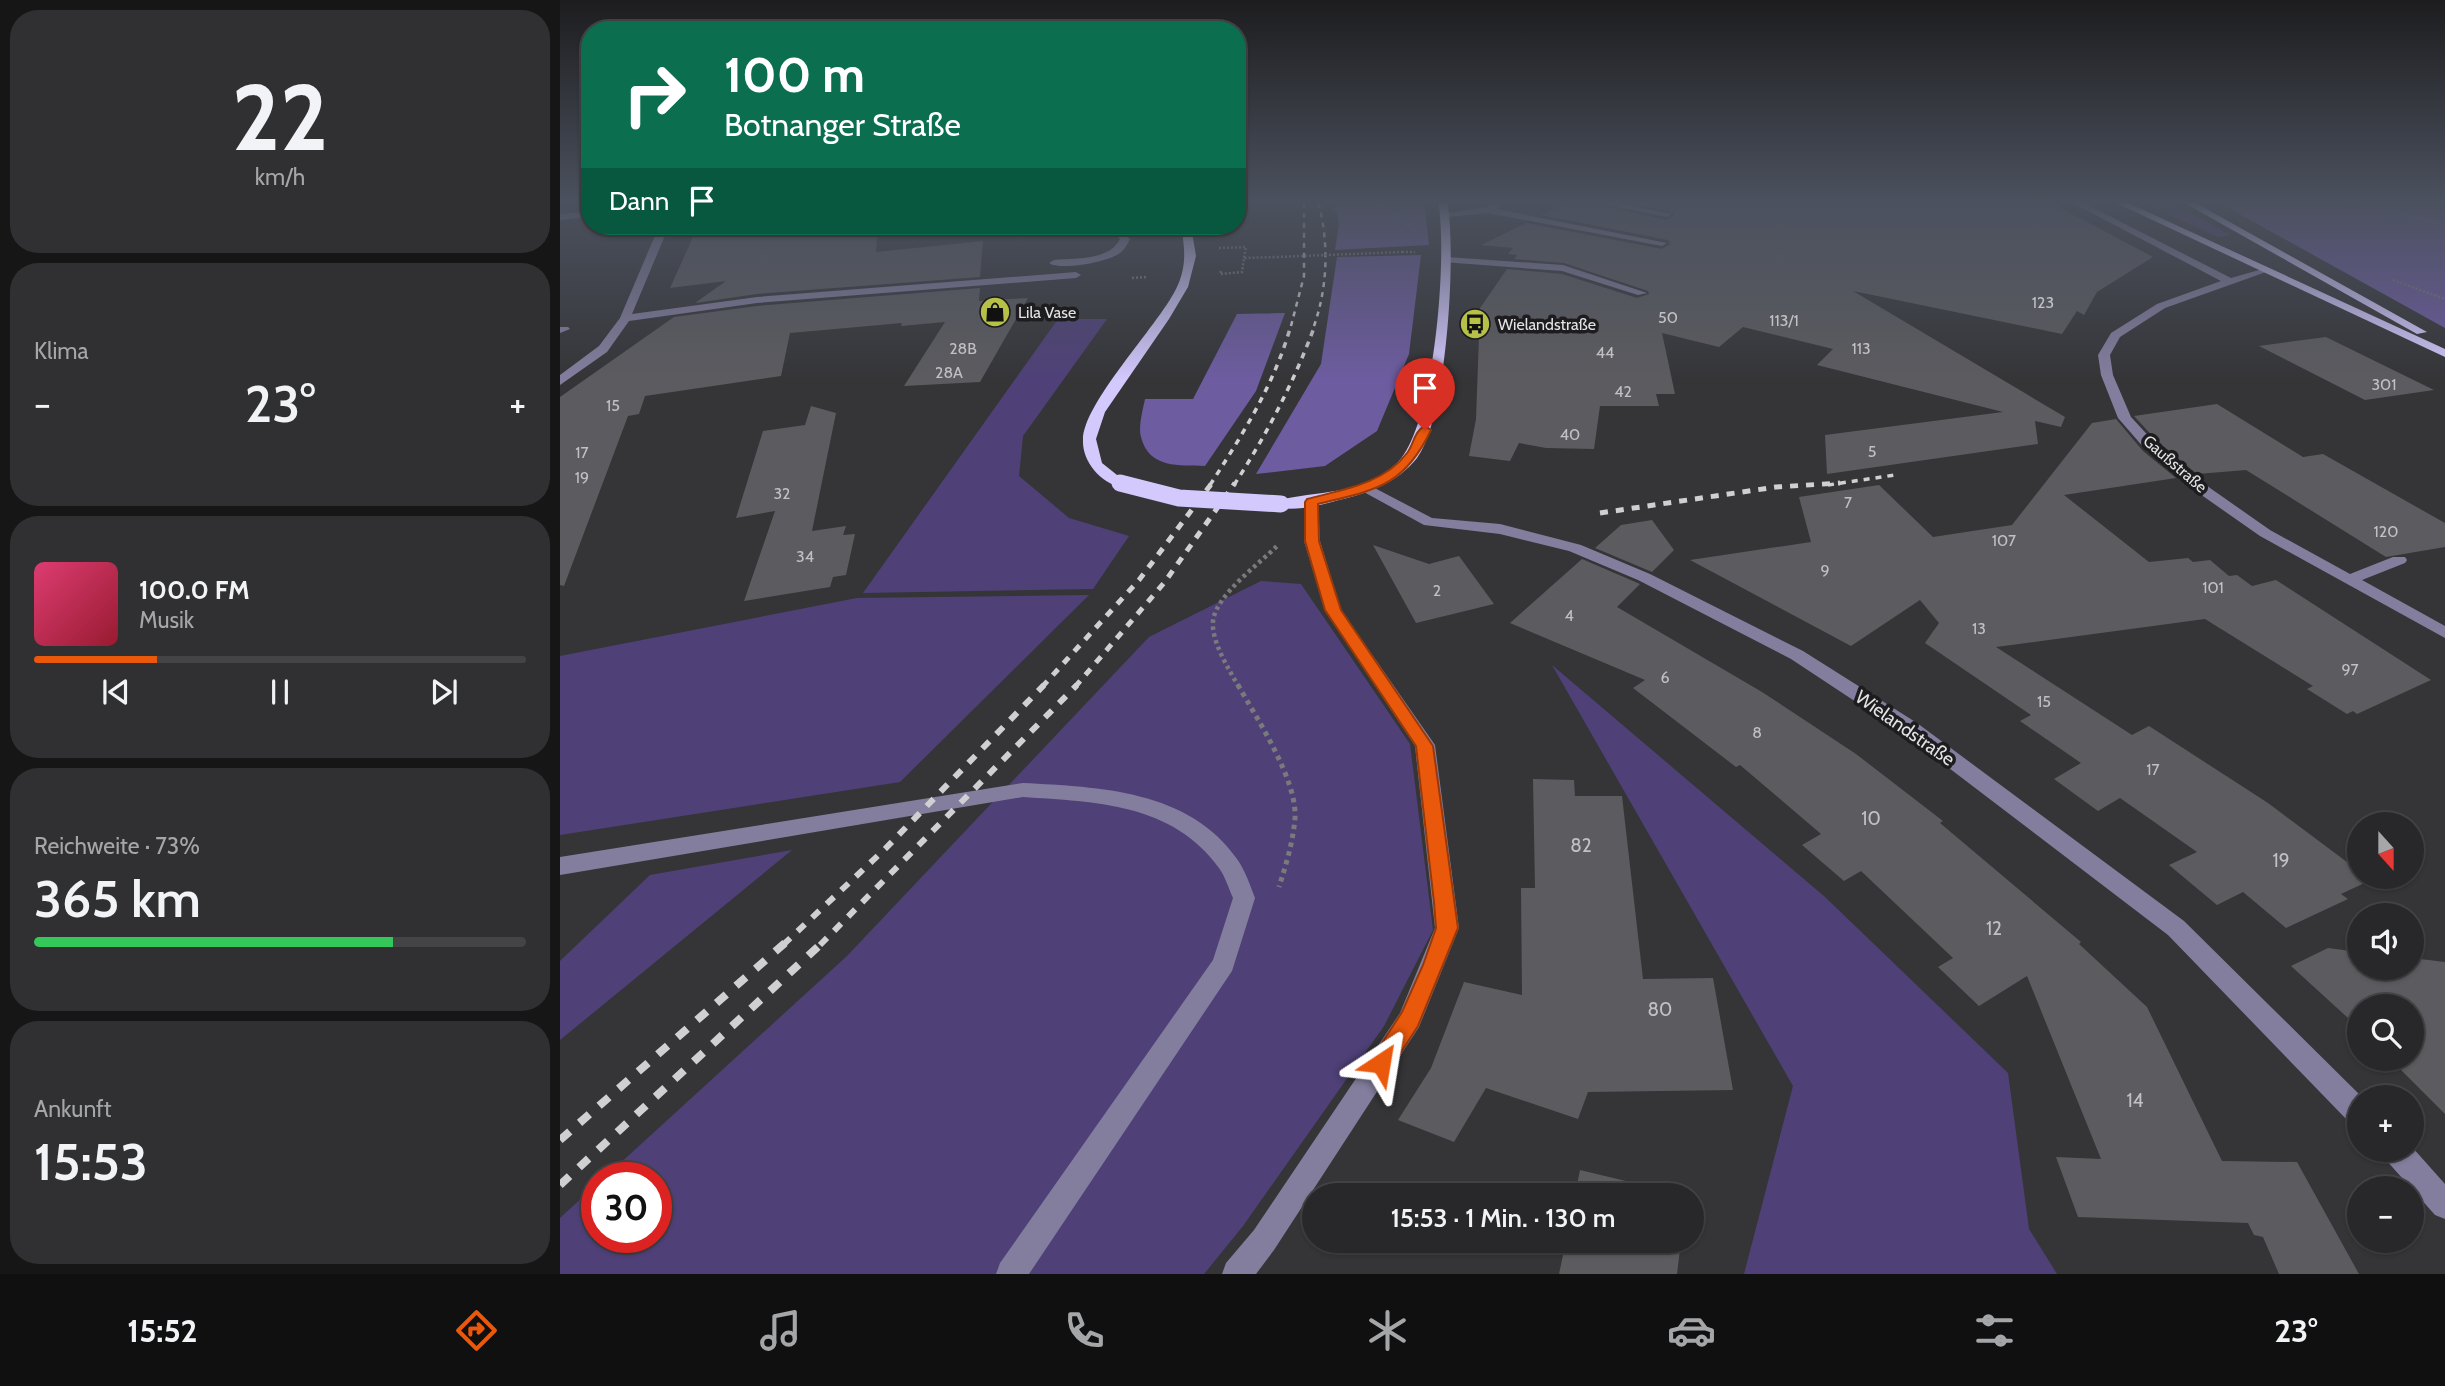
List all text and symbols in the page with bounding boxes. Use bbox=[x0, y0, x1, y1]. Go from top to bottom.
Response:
text: 100 m bbox=[724, 45, 865, 104]
icon: right bbox=[609, 49, 700, 140]
text: 22 bbox=[232, 62, 328, 173]
text: Botnanger Straße bbox=[724, 105, 961, 144]
text: km/h bbox=[255, 163, 305, 191]
icon: arrive bbox=[683, 182, 721, 220]
text: Dann bbox=[609, 185, 669, 217]
house number: 123 bbox=[2032, 293, 2054, 312]
shop icon: Lila Vase bbox=[978, 295, 1012, 329]
place label: Lila Vase bbox=[1018, 303, 1076, 322]
bus stop icon: Wielandstraße bbox=[1458, 307, 1492, 341]
house number: 50 bbox=[1658, 308, 1678, 327]
house number: 113/1 bbox=[1769, 311, 1799, 330]
place label: Wielandstraße bbox=[1498, 315, 1596, 334]
text: Klima bbox=[34, 337, 89, 365]
house number: 28B bbox=[949, 339, 977, 358]
house number: 113 bbox=[1851, 339, 1871, 358]
house number: 44 bbox=[1596, 343, 1614, 362]
pin bbox=[1395, 358, 1455, 430]
house number: 28A bbox=[935, 363, 963, 382]
icon: arrive bbox=[1406, 369, 1444, 407]
text: 23° bbox=[245, 372, 315, 435]
house number: 301 bbox=[2371, 375, 2397, 394]
text: − bbox=[34, 380, 51, 427]
text: + bbox=[509, 380, 526, 427]
house number: 42 bbox=[1614, 382, 1632, 401]
house number: 15 bbox=[606, 396, 620, 415]
house number: 40 bbox=[1560, 425, 1580, 444]
street label: Gaußstraße bbox=[2139, 431, 2211, 497]
house number: 5 bbox=[1868, 442, 1876, 461]
house number: 17 bbox=[575, 443, 589, 462]
house number: 19 bbox=[575, 468, 589, 487]
house number: 32 bbox=[773, 484, 791, 503]
house number: 7 bbox=[1844, 493, 1852, 512]
house number: 120 bbox=[2374, 522, 2398, 541]
house number: 107 bbox=[1992, 531, 2016, 550]
house number: 34 bbox=[796, 547, 814, 566]
house number: 9 bbox=[1820, 561, 1830, 580]
text: 100.0 FM bbox=[139, 574, 250, 606]
house number: 101 bbox=[2202, 578, 2224, 597]
house number: 2 bbox=[1433, 581, 1441, 600]
text: Musik bbox=[139, 606, 194, 634]
house number: 4 bbox=[1564, 606, 1574, 625]
house number: 13 bbox=[1972, 619, 1986, 638]
house number: 97 bbox=[2341, 660, 2359, 679]
house number: 6 bbox=[1660, 668, 1670, 687]
icon: previous bbox=[97, 673, 135, 711]
icon: pause bbox=[261, 673, 299, 711]
icon: next bbox=[425, 673, 463, 711]
street label: Wielandstraße bbox=[1851, 685, 1959, 771]
house number: 15 bbox=[2037, 692, 2051, 711]
house number: 8 bbox=[1752, 723, 1762, 742]
house number: 17 bbox=[2146, 760, 2160, 779]
house number: 10 bbox=[1861, 807, 1881, 830]
north arrow bbox=[2347, 812, 2424, 889]
map controls bbox=[2347, 812, 2424, 1253]
text: Reichweite · 73% bbox=[34, 832, 200, 860]
house number: 82 bbox=[1570, 834, 1592, 857]
house number: 19 bbox=[2273, 849, 2290, 872]
text: 365 km bbox=[34, 867, 201, 930]
button: sound bbox=[2347, 903, 2424, 980]
house number: 12 bbox=[1986, 917, 2002, 940]
button: search bbox=[2347, 994, 2424, 1071]
house number: 80 bbox=[1648, 998, 1672, 1021]
position arrow bbox=[1344, 1026, 1418, 1100]
button: + bbox=[2347, 1085, 2424, 1162]
house number: 14 bbox=[2126, 1089, 2144, 1112]
text: Ankunft bbox=[34, 1095, 112, 1123]
text: 15:53 bbox=[34, 1130, 148, 1193]
speed limit sign: 30 bbox=[581, 1162, 672, 1253]
button: − bbox=[2347, 1176, 2424, 1253]
text: 15:53 · 1 Min. · 130 m bbox=[1391, 1202, 1615, 1234]
icon: directions bbox=[452, 1306, 501, 1355]
icon: music bbox=[756, 1306, 805, 1355]
icon: phone bbox=[1060, 1306, 1109, 1355]
icon: climate bbox=[1363, 1306, 1412, 1355]
icon: car bbox=[1667, 1306, 1716, 1355]
icon: filters bbox=[1970, 1306, 2019, 1355]
text: 15:52 bbox=[127, 1311, 198, 1350]
text: 23° bbox=[2274, 1311, 2318, 1350]

